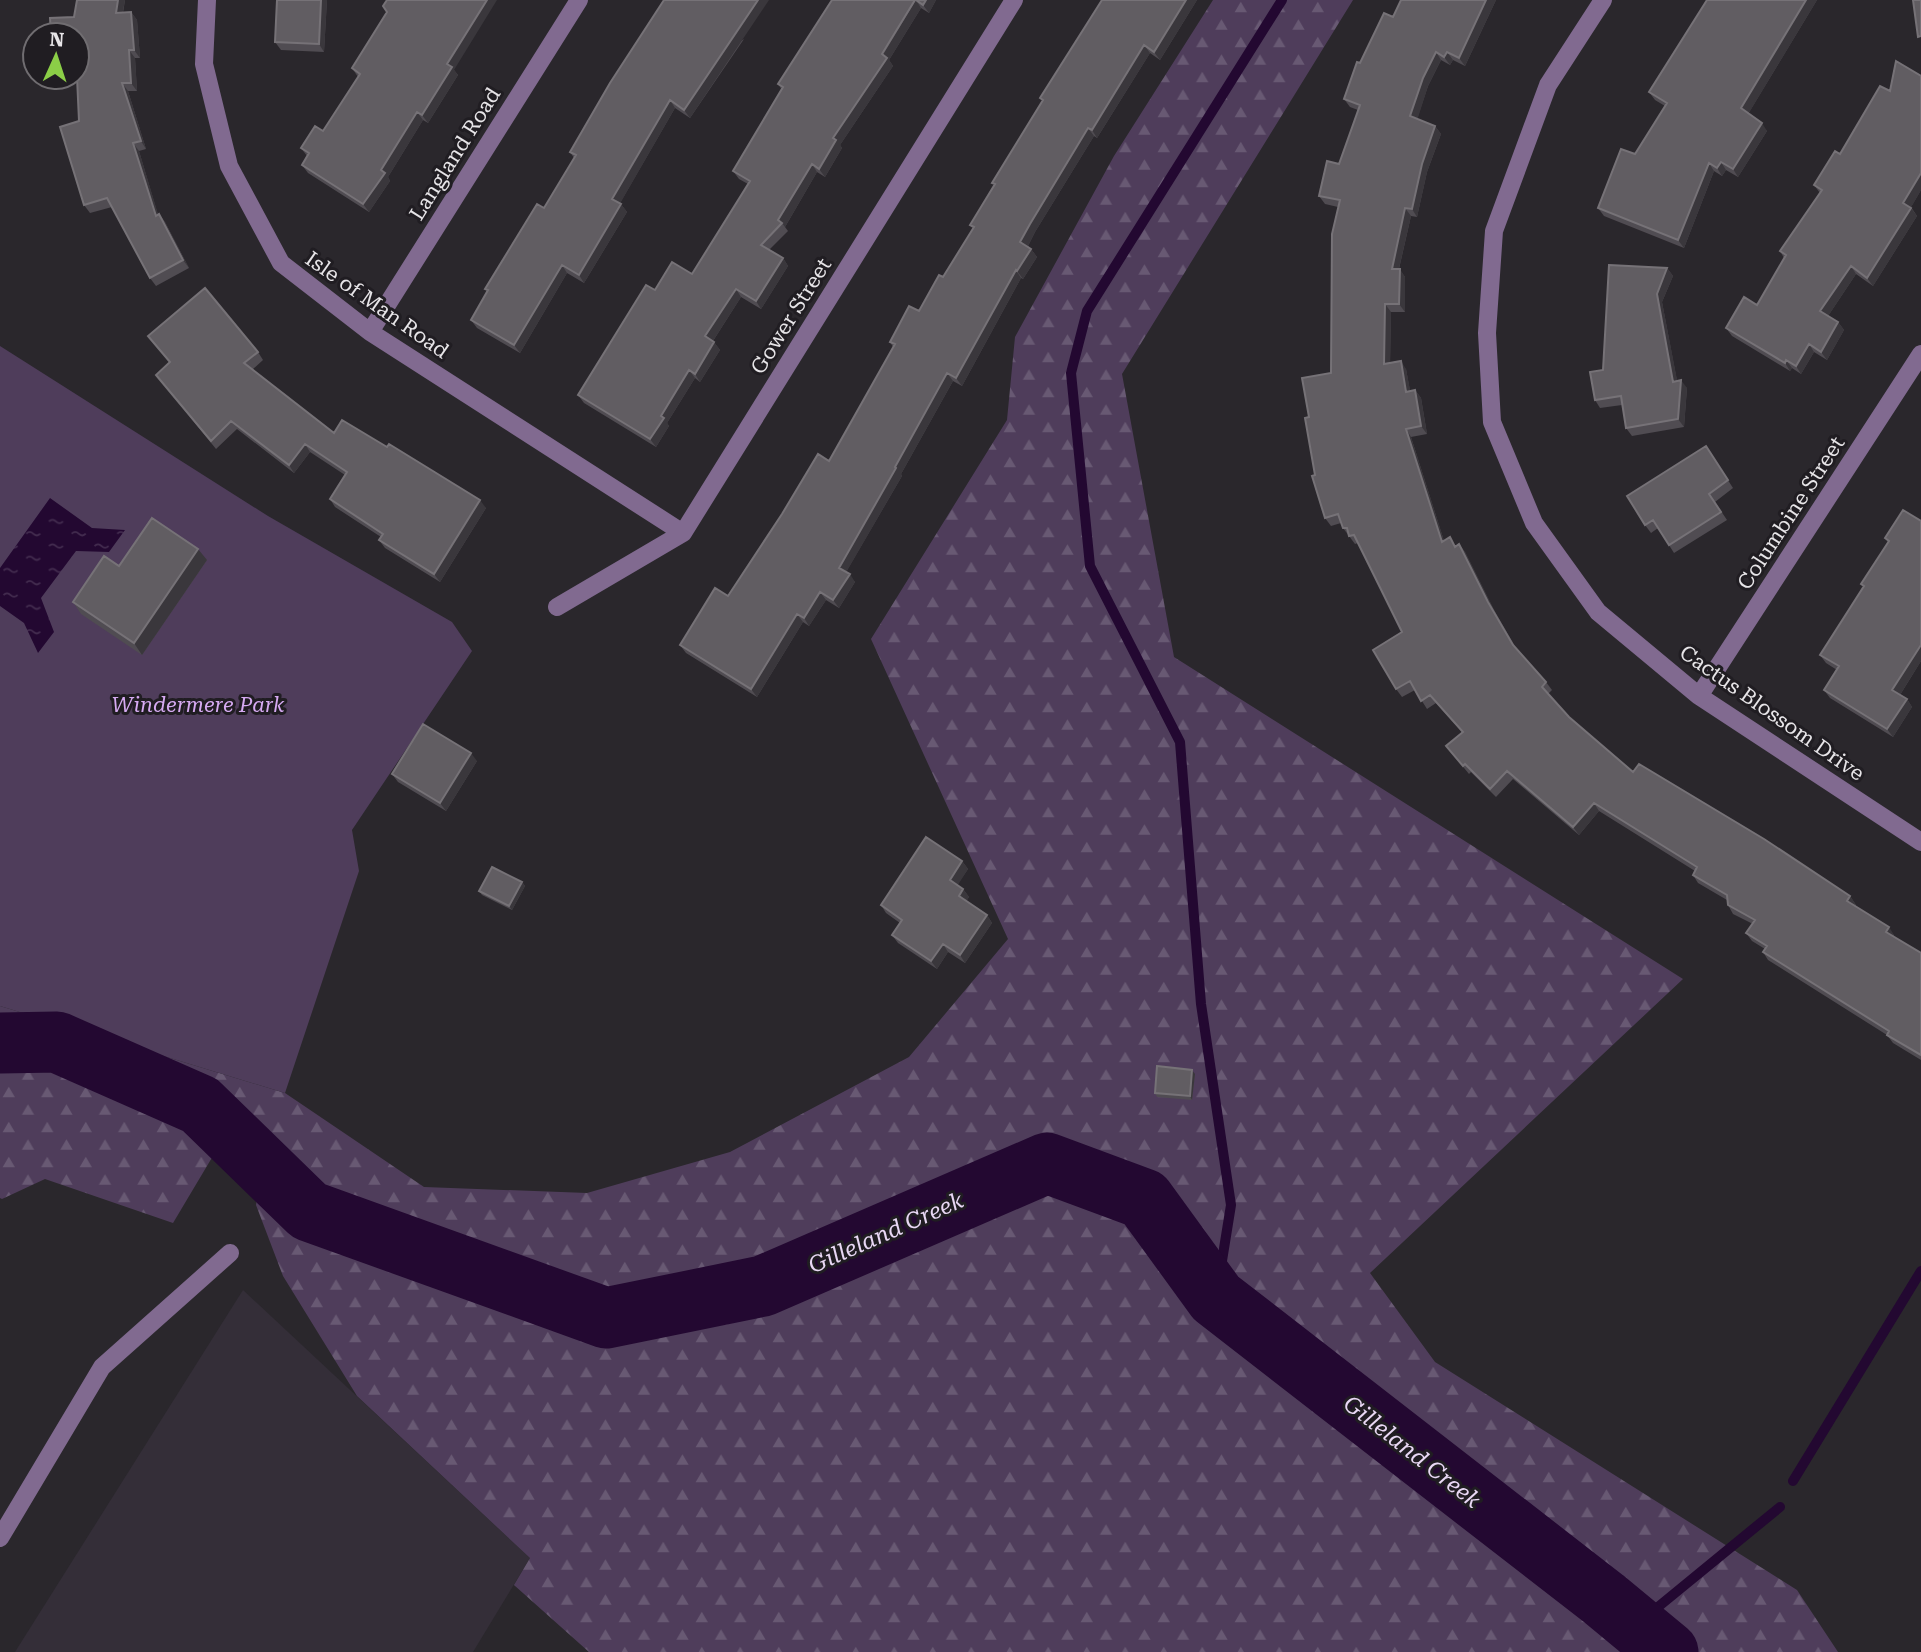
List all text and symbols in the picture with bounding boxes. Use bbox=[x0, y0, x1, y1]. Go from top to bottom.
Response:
north arrow bbox=[21, 21, 91, 91]
text: N bbox=[49, 28, 65, 51]
street label: Langland Road bbox=[405, 83, 506, 225]
street label: Isle of Man Road bbox=[301, 247, 454, 364]
street label: Gower Street bbox=[746, 254, 836, 378]
street label: Columbine Street bbox=[1733, 432, 1849, 594]
street label: Cactus Blossom Drive bbox=[1675, 640, 1869, 786]
park label: Windermere Park bbox=[112, 693, 285, 717]
water label: Gilleland Creek bbox=[805, 1187, 968, 1279]
water label: Gilleland Creek bbox=[1338, 1390, 1486, 1514]

